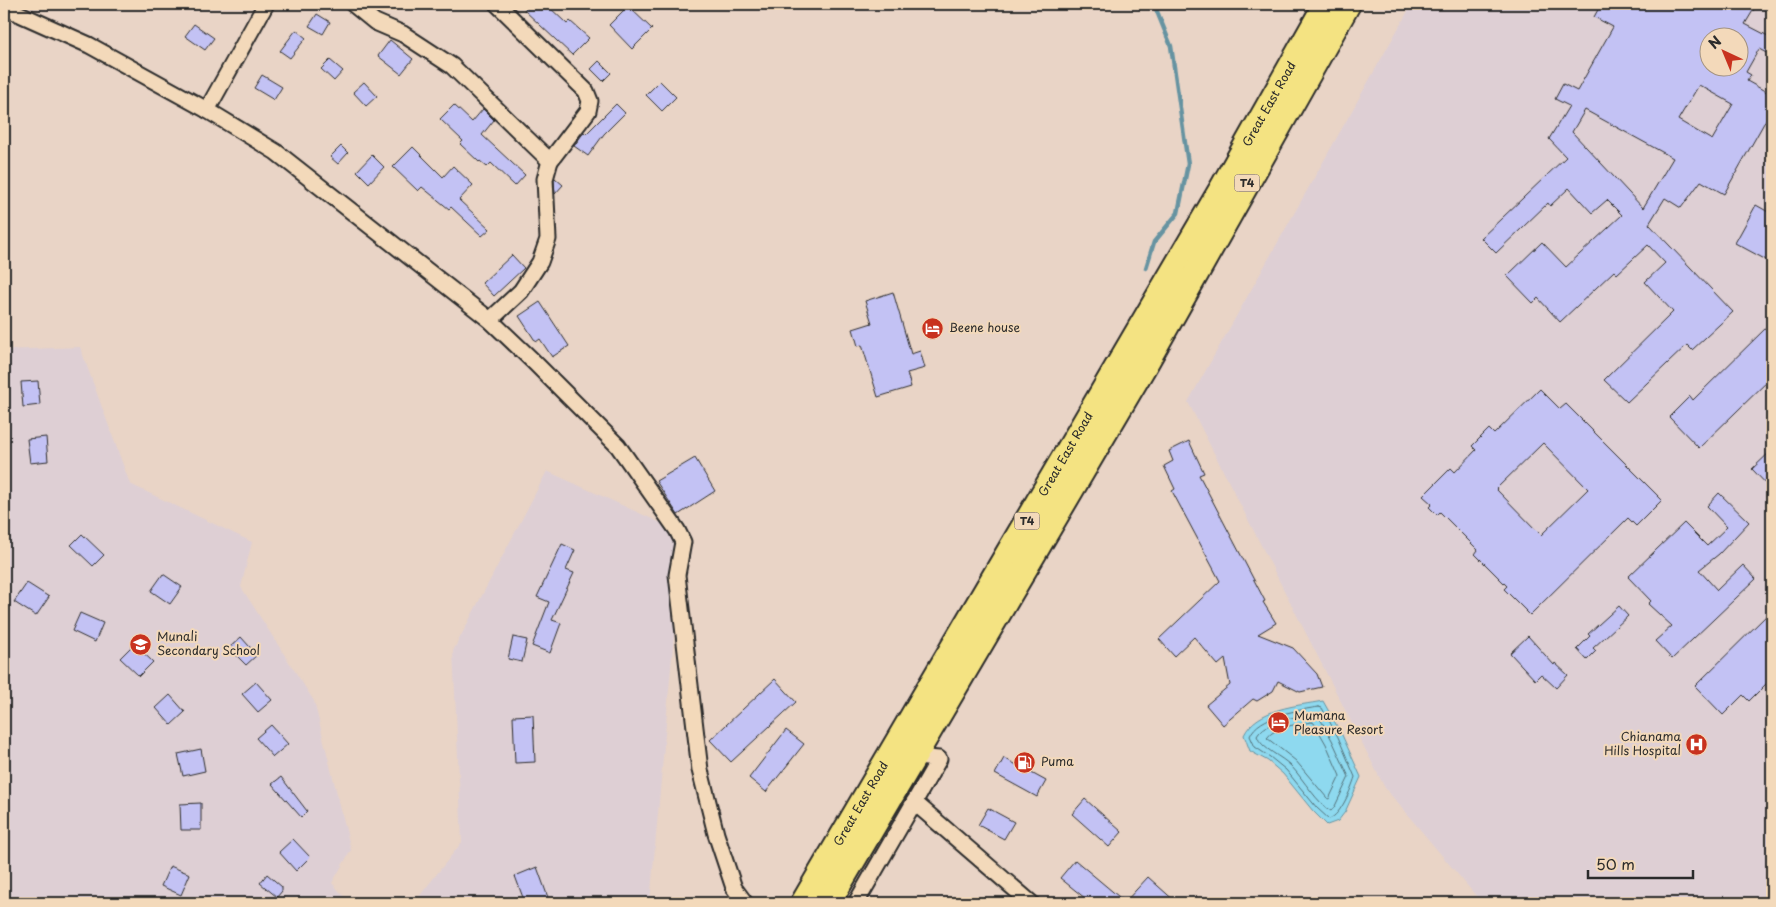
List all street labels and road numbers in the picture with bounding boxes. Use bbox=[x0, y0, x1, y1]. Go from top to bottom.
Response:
street label: Great East Road bbox=[1237, 58, 1300, 150]
road number: T4 bbox=[1234, 174, 1260, 192]
street label: Great East Road bbox=[1033, 408, 1097, 499]
road number: T4 bbox=[1014, 512, 1040, 530]
street label: Great East Road bbox=[828, 758, 892, 849]

